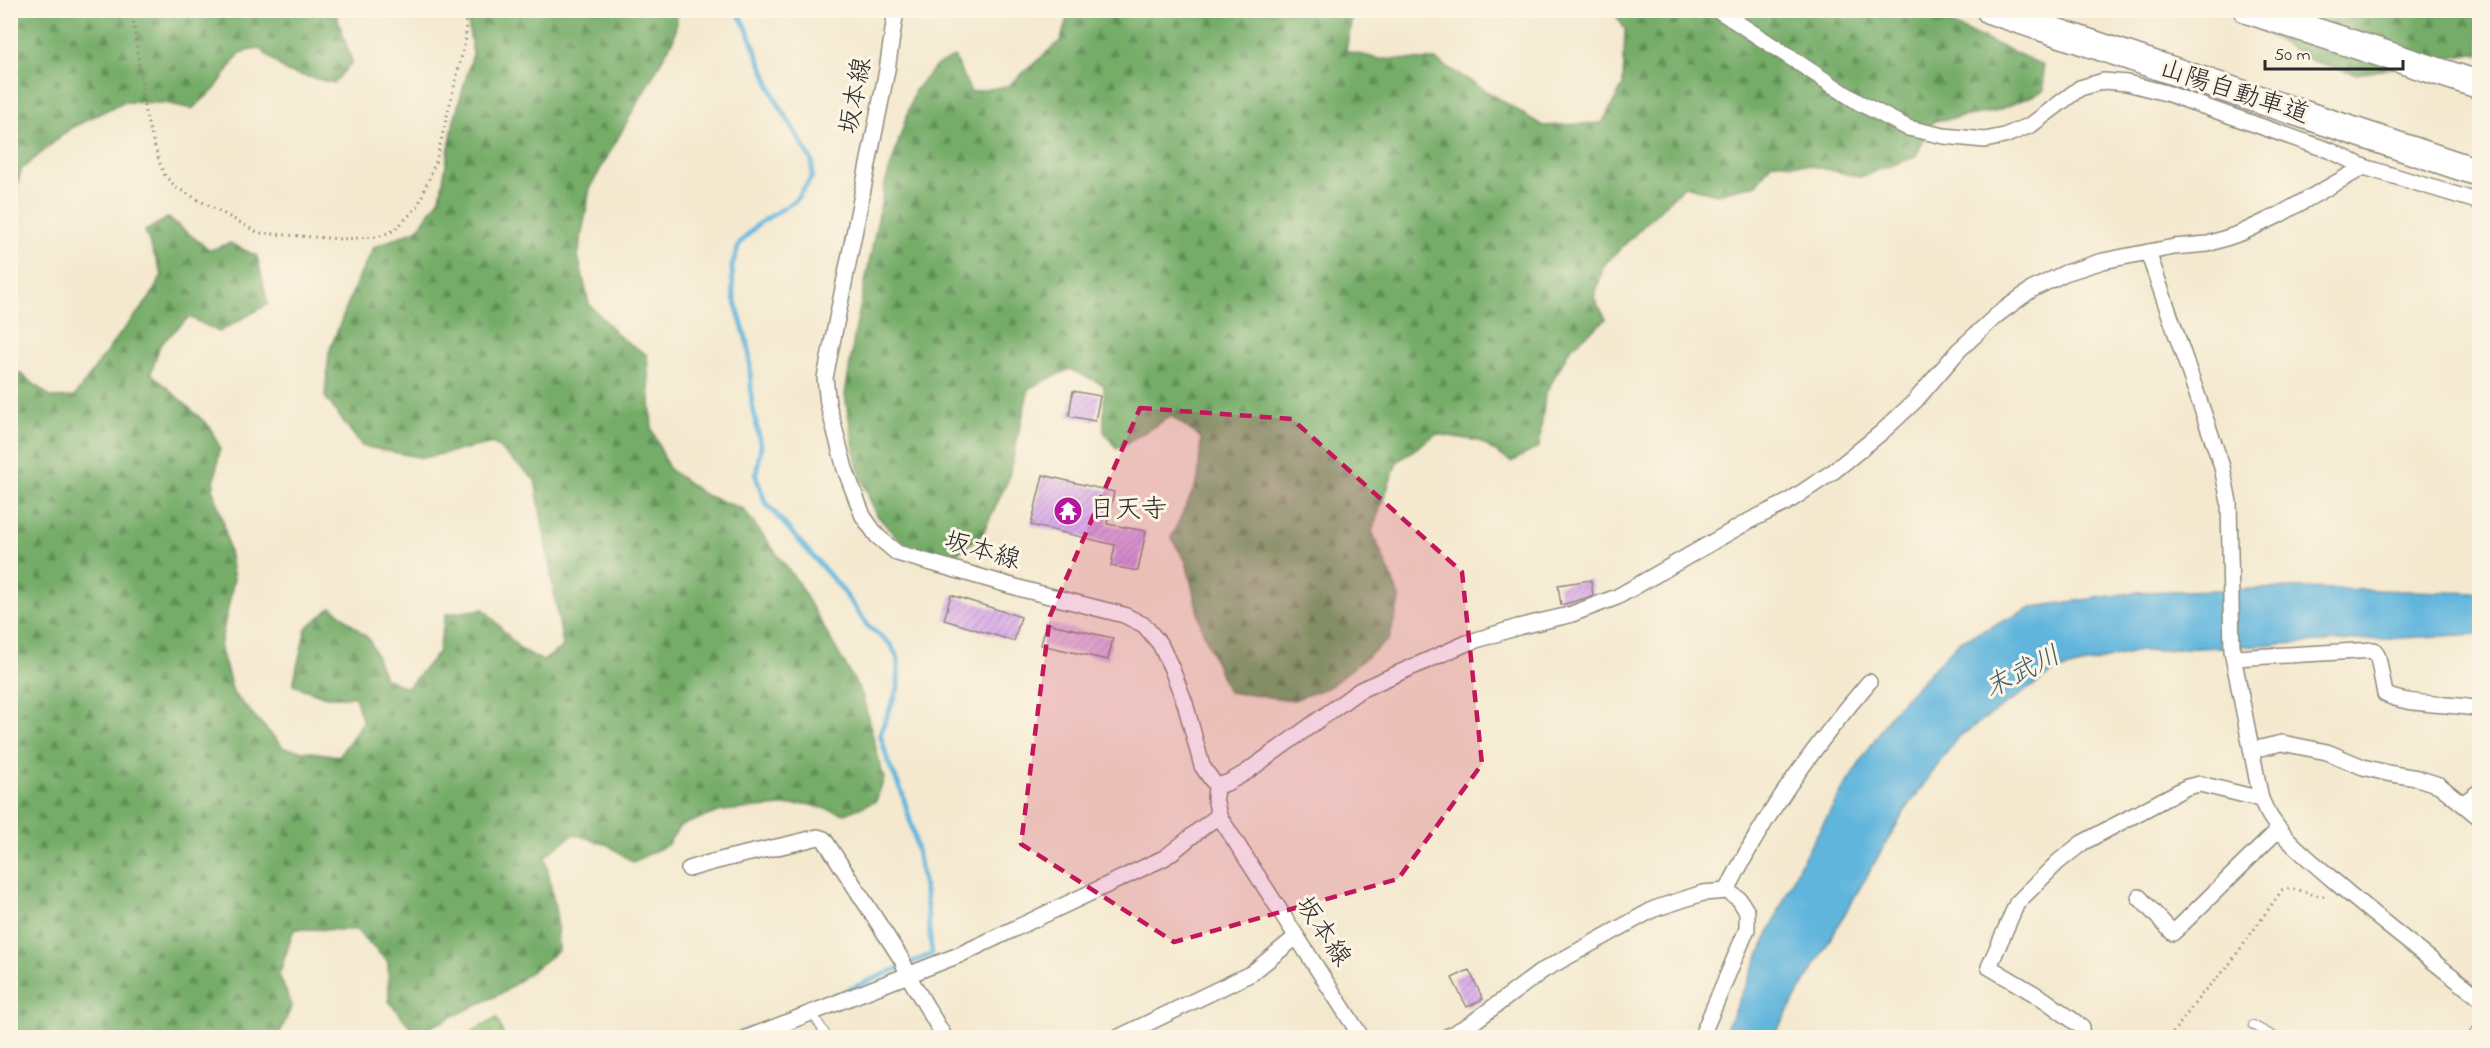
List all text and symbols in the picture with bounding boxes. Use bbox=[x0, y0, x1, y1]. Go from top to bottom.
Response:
scale bar bbox=[2265, 33, 2403, 71]
text: 50 m bbox=[2274, 43, 2311, 69]
street label: 山陽自動車道 bbox=[2154, 51, 2314, 135]
street label: 坂本線 bbox=[831, 54, 883, 138]
place label: 日天寺 bbox=[1089, 492, 1167, 530]
temple icon: 日天寺 bbox=[1052, 495, 1084, 527]
street label: 坂本線 bbox=[939, 523, 1025, 581]
water label: 末武川 bbox=[1978, 637, 2068, 709]
street label: 坂本線 bbox=[1284, 889, 1360, 975]

